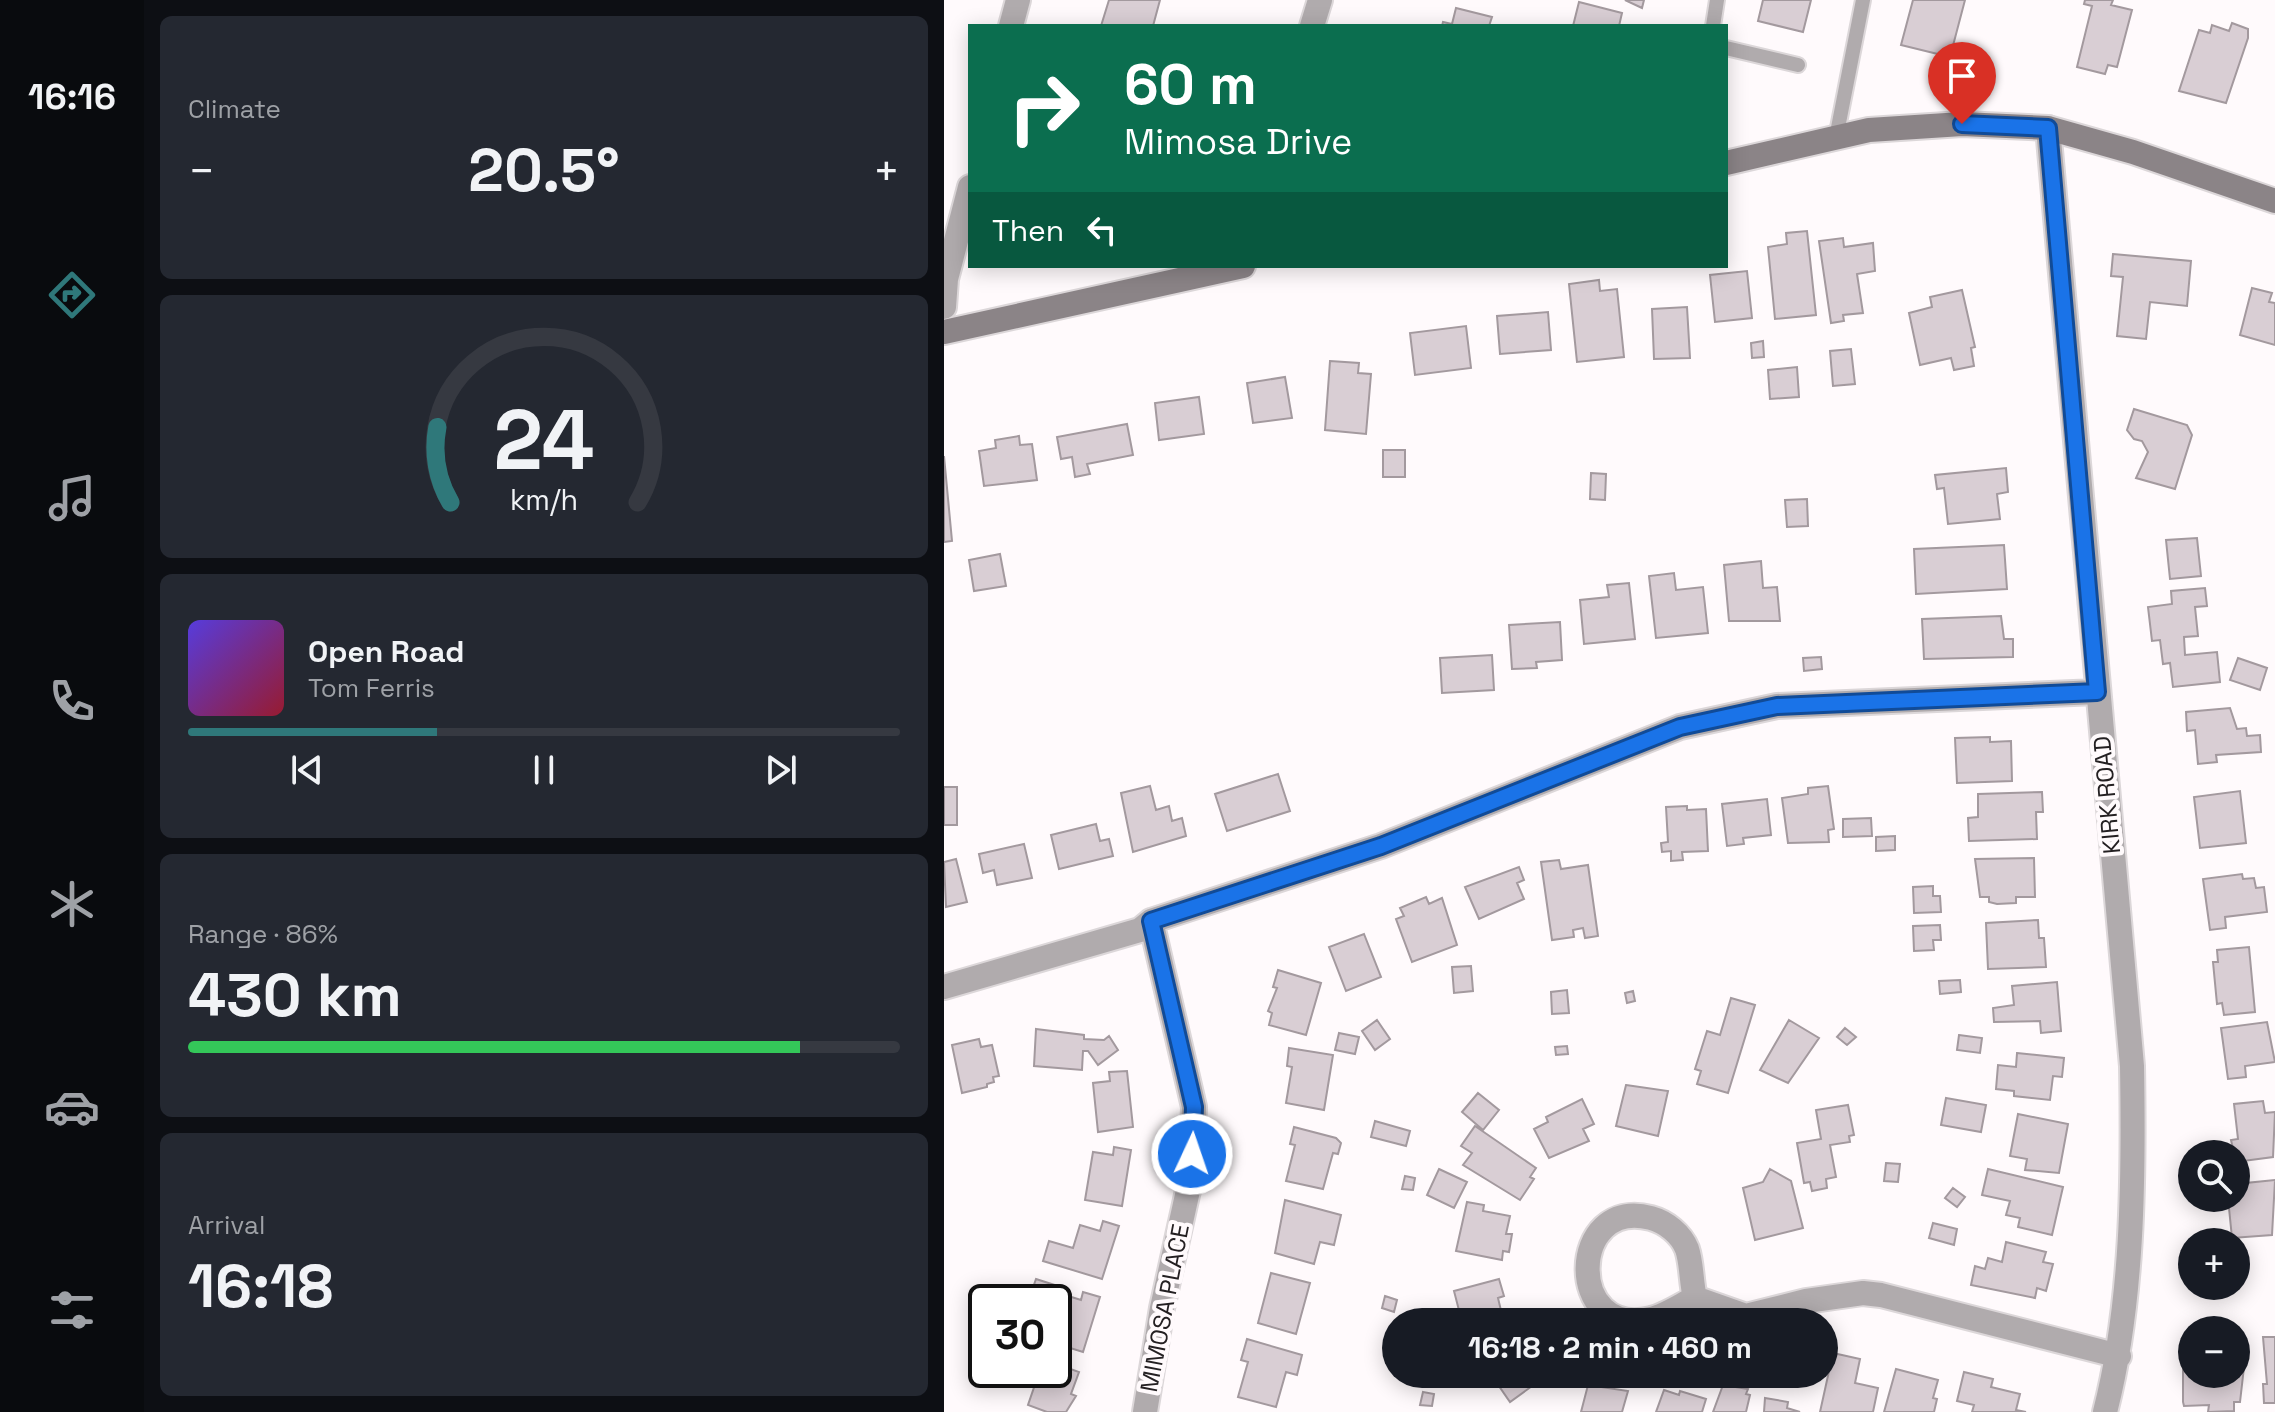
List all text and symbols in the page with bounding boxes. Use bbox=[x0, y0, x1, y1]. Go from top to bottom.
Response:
pin bbox=[1928, 42, 1996, 124]
text: 60 m bbox=[1124, 49, 1257, 120]
icon: arrive bbox=[1940, 54, 1984, 98]
icon: right bbox=[992, 56, 1096, 160]
text: 16:16 bbox=[28, 74, 116, 120]
text: Climate bbox=[188, 92, 281, 126]
text: Mimosa Drive bbox=[1124, 119, 1352, 165]
text: 20.5° bbox=[468, 132, 620, 209]
text: − bbox=[188, 143, 215, 199]
text: + bbox=[873, 143, 900, 199]
icon: left bbox=[1080, 208, 1124, 252]
text: Then bbox=[992, 211, 1064, 250]
icon: directions bbox=[44, 267, 100, 323]
text: 24 bbox=[494, 386, 594, 492]
icon: music bbox=[44, 470, 100, 526]
text: km/h bbox=[510, 482, 578, 518]
text: Open Road bbox=[308, 632, 464, 671]
text: Tom Ferris bbox=[308, 671, 435, 705]
icon: phone bbox=[44, 673, 100, 729]
street label: KIRK ROAD bbox=[2086, 735, 2127, 855]
icon: previous bbox=[285, 748, 329, 792]
icon: pause bbox=[522, 748, 566, 792]
icon: next bbox=[759, 748, 803, 792]
icon: climate bbox=[44, 876, 100, 932]
text: Range · 86% bbox=[188, 917, 338, 951]
text: 430 km bbox=[188, 957, 402, 1034]
icon: car bbox=[44, 1079, 100, 1135]
position arrow bbox=[1150, 1112, 1234, 1196]
map controls bbox=[2178, 1140, 2250, 1388]
button: search bbox=[2178, 1140, 2250, 1212]
text: Arrival bbox=[188, 1208, 265, 1242]
street label: MIMOSA PLACE bbox=[1133, 1221, 1196, 1394]
button: + bbox=[2178, 1228, 2250, 1300]
text: 16:18 bbox=[188, 1248, 333, 1325]
icon: filters bbox=[44, 1282, 100, 1338]
speed limit sign: 30 bbox=[968, 1284, 1072, 1388]
button: − bbox=[2178, 1316, 2250, 1388]
text: 16:18 · 2 min · 460 m bbox=[1468, 1328, 1752, 1367]

